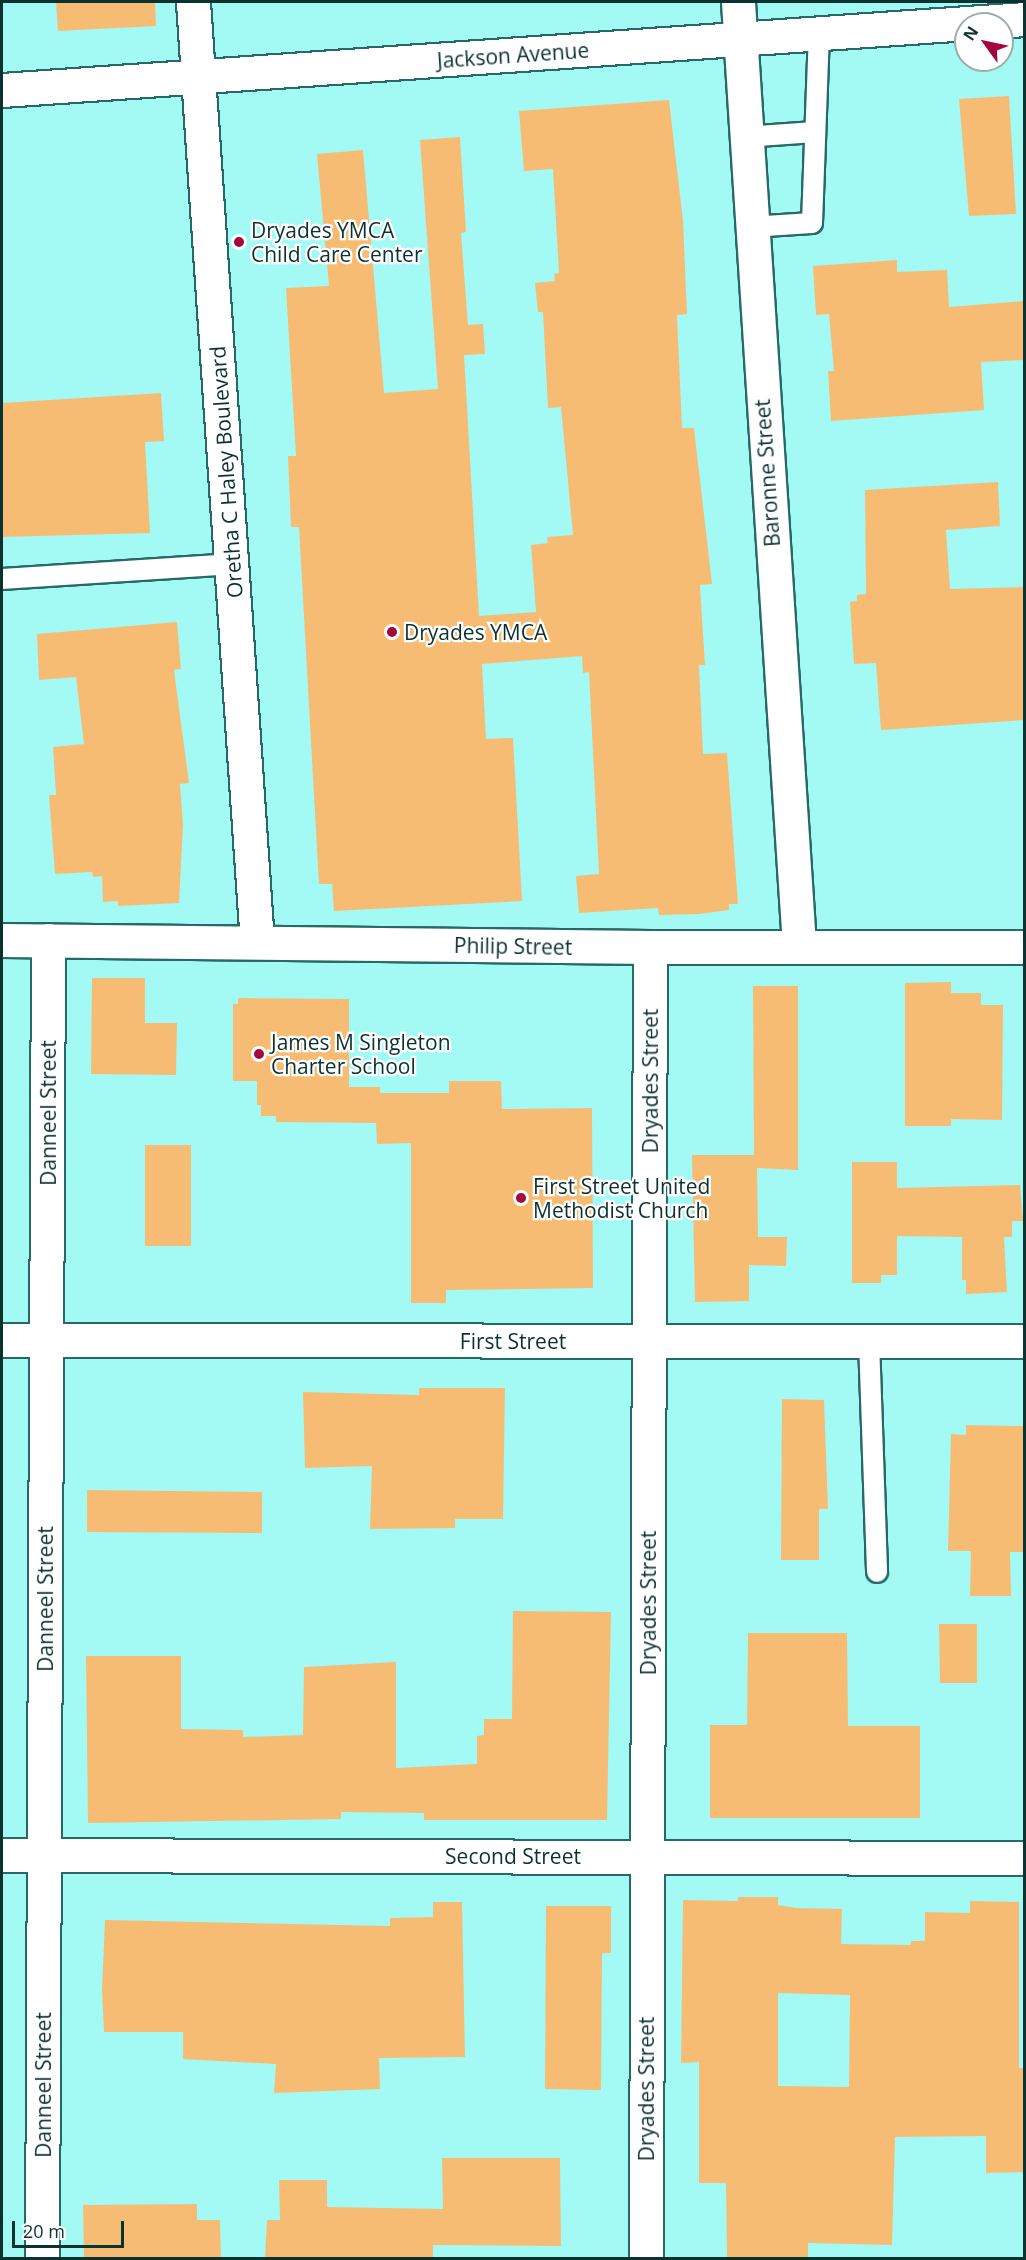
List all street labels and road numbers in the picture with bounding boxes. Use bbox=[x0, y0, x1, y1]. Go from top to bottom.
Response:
street label: Jackson Avenue bbox=[436, 37, 590, 73]
street label: Oretha C Haley Boulevard bbox=[205, 345, 247, 599]
street label: Baronne Street bbox=[749, 398, 785, 548]
street label: Philip Street bbox=[454, 932, 572, 960]
street label: Dryades Street bbox=[637, 1009, 663, 1153]
street label: Danneel Street bbox=[35, 1040, 61, 1186]
street label: First Street bbox=[460, 1328, 566, 1354]
street label: Danneel Street bbox=[32, 1526, 58, 1672]
street label: Dryades Street bbox=[635, 1531, 661, 1675]
street label: Second Street bbox=[445, 1843, 581, 1869]
street label: Danneel Street bbox=[30, 2012, 56, 2158]
street label: Dryades Street bbox=[633, 2017, 659, 2161]

